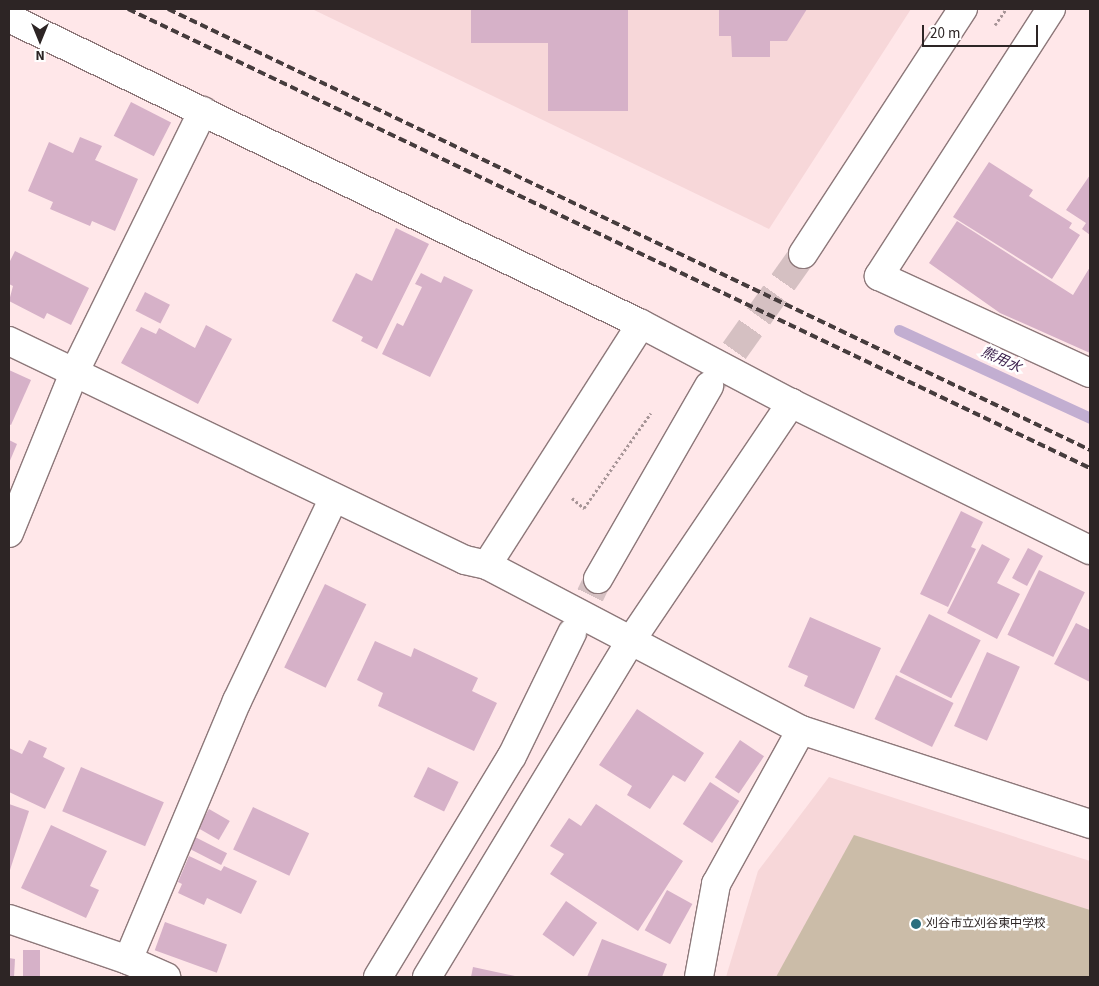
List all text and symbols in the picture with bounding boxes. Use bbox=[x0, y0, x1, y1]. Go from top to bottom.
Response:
north arrow bbox=[15, 15, 65, 65]
scale bar bbox=[924, 15, 1040, 47]
text: 20 m bbox=[930, 23, 960, 44]
text: N bbox=[35, 45, 45, 65]
water label: 熊用水 bbox=[978, 344, 1024, 376]
place label: 刈谷市立刈谷東中学校 bbox=[926, 917, 1046, 931]
marker: 刈谷市立刈谷東中学校 bbox=[910, 918, 922, 930]

